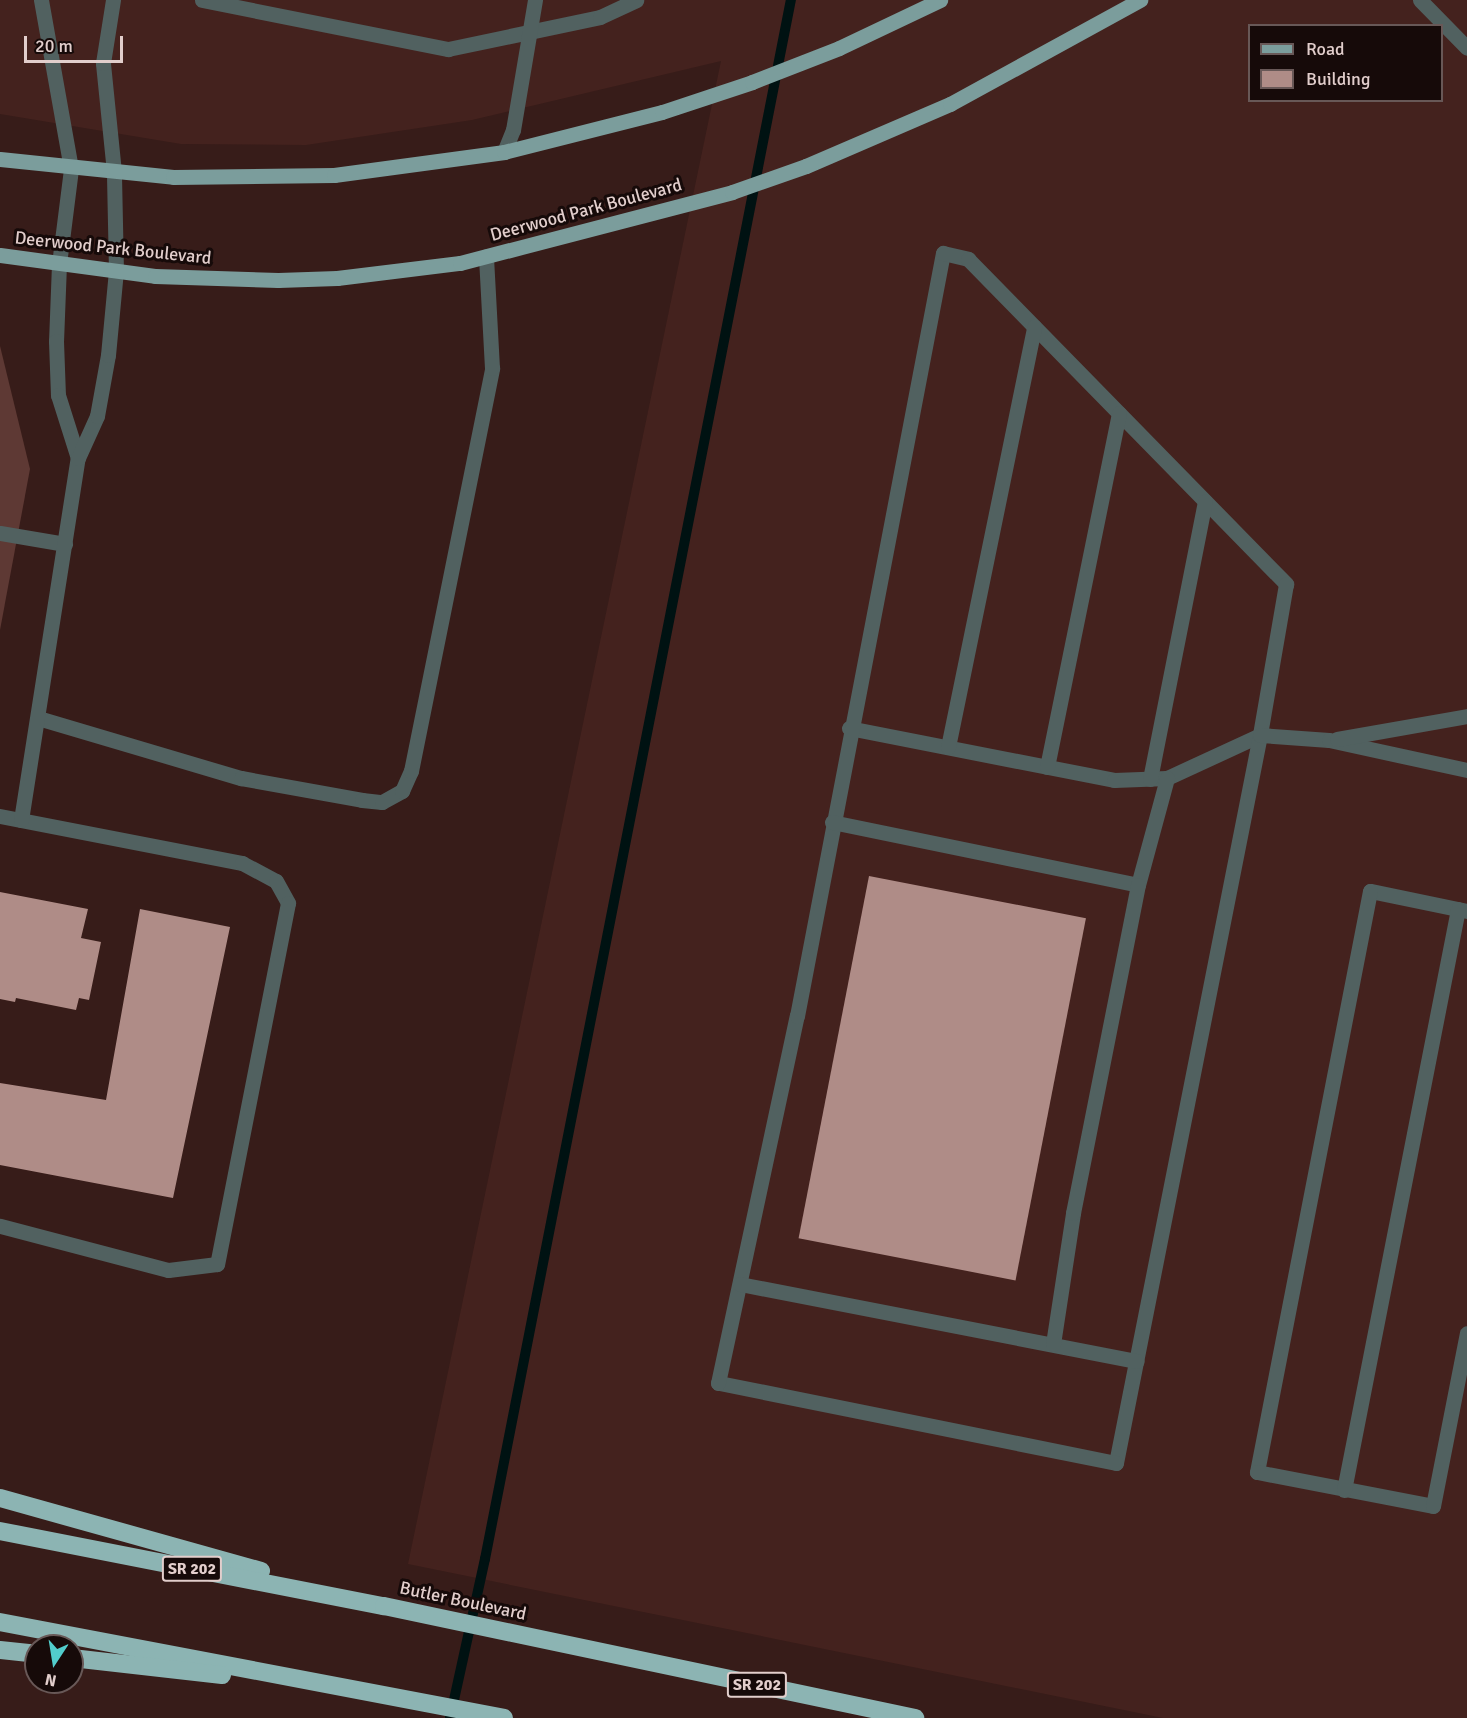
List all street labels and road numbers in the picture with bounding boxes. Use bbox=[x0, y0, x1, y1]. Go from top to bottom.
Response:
street label: Deerwood Park Boulevard bbox=[488, 174, 684, 246]
street label: Deerwood Park Boulevard bbox=[14, 227, 212, 269]
road number: SR 202 bbox=[160, 1556, 224, 1582]
street label: Butler Boulevard bbox=[398, 1577, 528, 1625]
road number: SR 202 bbox=[726, 1672, 789, 1698]

